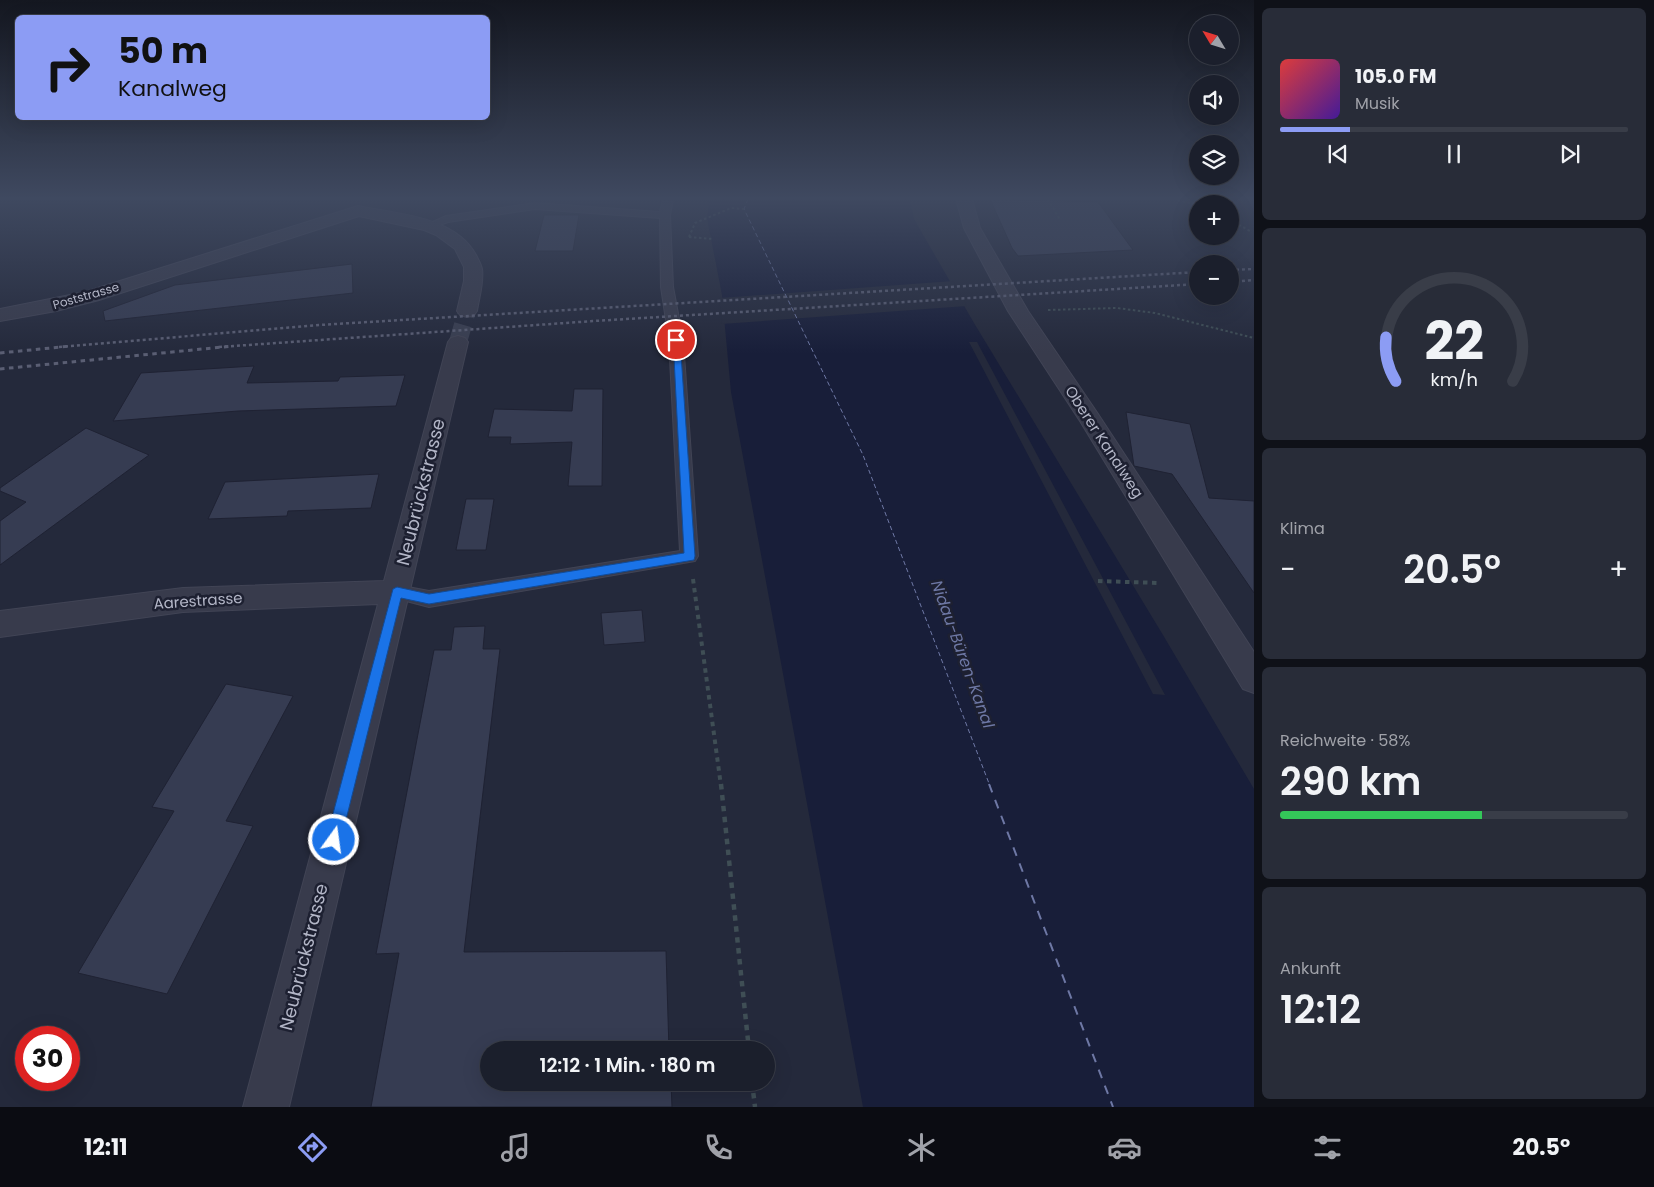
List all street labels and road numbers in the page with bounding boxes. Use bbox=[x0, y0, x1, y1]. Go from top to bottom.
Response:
street label: Poststrasse bbox=[51, 278, 121, 313]
street label: Oberer Kanalweg bbox=[1060, 381, 1149, 502]
street label: Neubrückstrasse bbox=[390, 416, 451, 568]
street label: Aarestrasse bbox=[153, 587, 243, 614]
street label: Neubrückstrasse bbox=[273, 881, 334, 1033]

